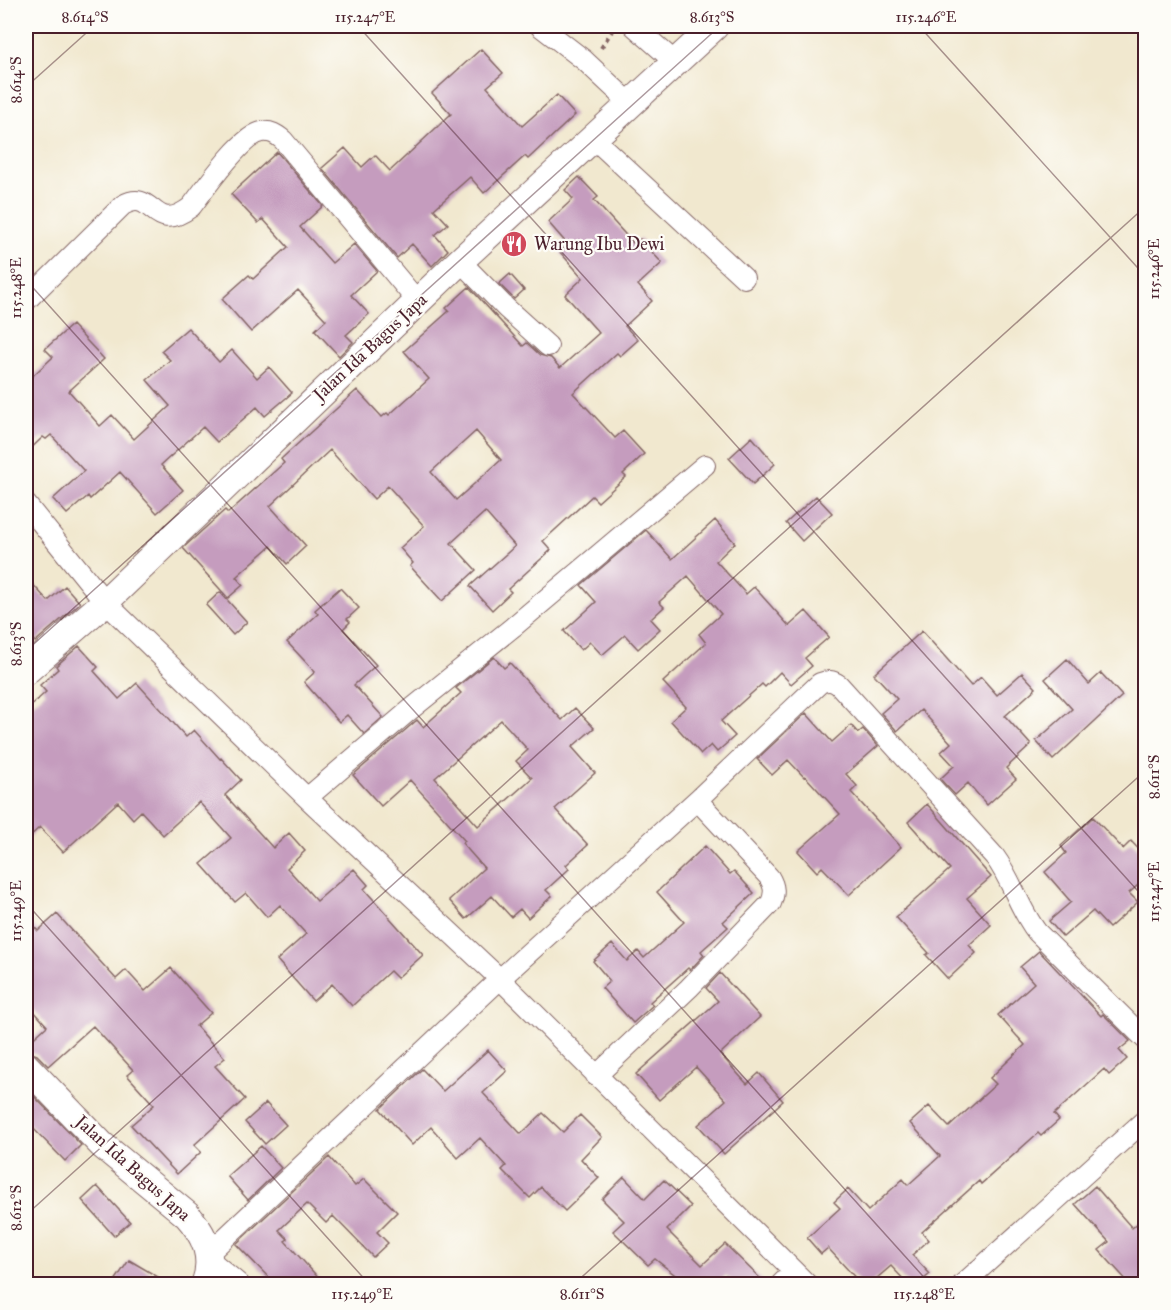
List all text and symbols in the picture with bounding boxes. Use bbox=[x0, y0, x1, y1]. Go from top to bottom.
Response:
text: 8.614°S bbox=[61, 8, 109, 26]
text: 115.247°E bbox=[335, 8, 396, 26]
text: 8.613°S bbox=[690, 8, 734, 26]
text: 115.246°E bbox=[895, 8, 957, 26]
text: 8.614°S bbox=[7, 56, 25, 104]
restaurant icon: Warung Ibu Dewi bbox=[499, 229, 529, 259]
place label: Warung Ibu Dewi bbox=[534, 233, 665, 256]
text: 115.246°E bbox=[1145, 238, 1163, 300]
text: 115.248°E bbox=[7, 257, 25, 319]
street label: Jalan Ida Bagus Japa bbox=[307, 288, 432, 407]
text: 8.613°S bbox=[7, 622, 25, 666]
text: 8.611°S bbox=[1145, 755, 1163, 799]
text: 115.247°E bbox=[1145, 861, 1163, 922]
text: 115.249°E bbox=[7, 880, 25, 942]
street label: Jalan Ida Bagus Japa bbox=[69, 1109, 195, 1227]
text: 8.612°S bbox=[7, 1185, 25, 1231]
text: 115.249°E bbox=[331, 1285, 393, 1303]
text: 8.611°S bbox=[560, 1285, 604, 1303]
text: 115.248°E bbox=[893, 1285, 955, 1303]

